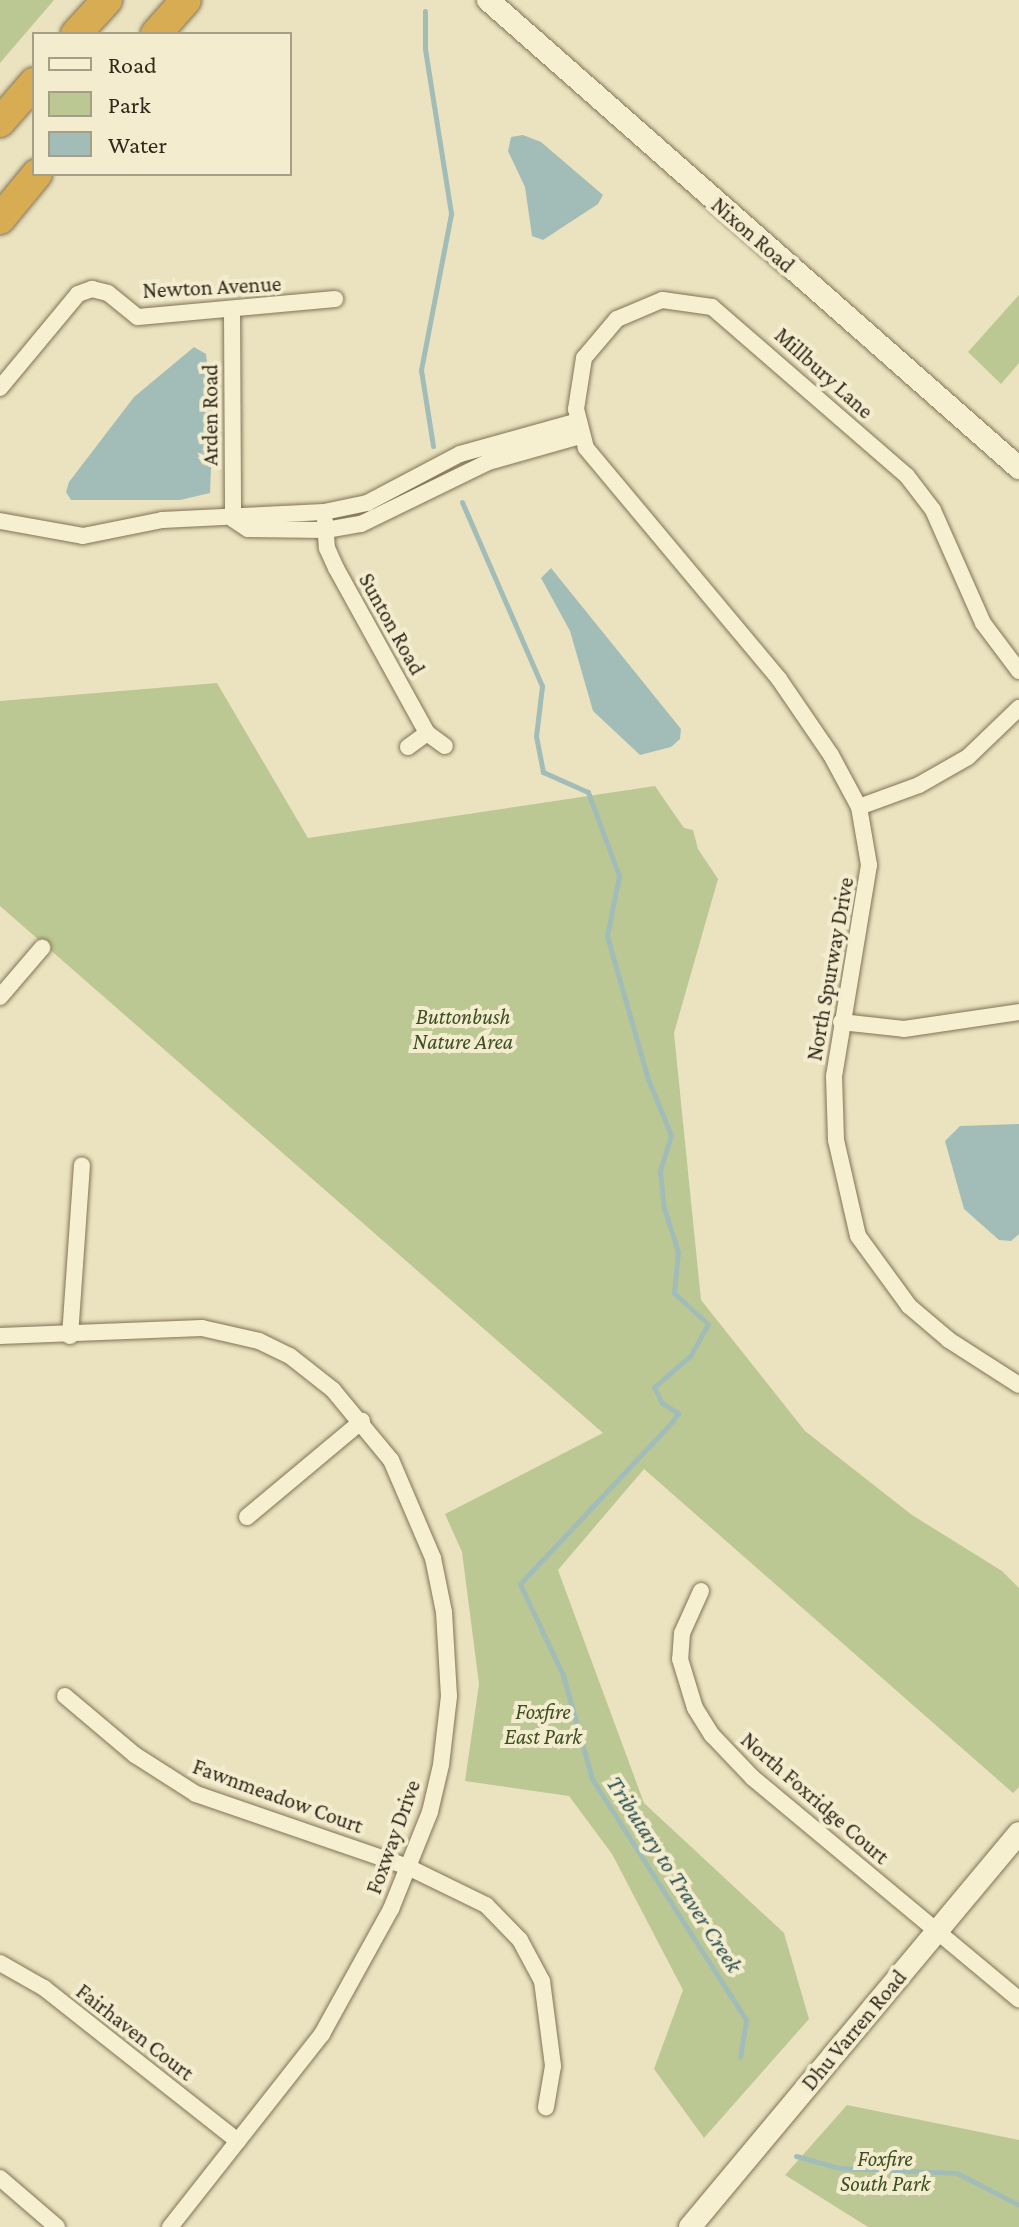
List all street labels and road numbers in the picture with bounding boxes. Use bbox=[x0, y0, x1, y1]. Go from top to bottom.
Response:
street label: Nixon Road bbox=[706, 192, 800, 278]
street label: Newton Avenue bbox=[142, 270, 282, 304]
street label: Millbury Lane bbox=[769, 322, 879, 424]
street label: Arden Road bbox=[197, 364, 223, 466]
street label: Sunton Road bbox=[353, 568, 431, 680]
street label: North Spurway Drive bbox=[801, 875, 859, 1063]
street label: North Foxridge Court bbox=[736, 1726, 894, 1870]
street label: Fawnmeadow Court bbox=[189, 1753, 367, 1839]
street label: Foxway Drive bbox=[360, 1776, 426, 1898]
street label: Dhu Varren Road bbox=[796, 1964, 912, 2096]
street label: Fairhaven Court bbox=[71, 1978, 199, 2086]

